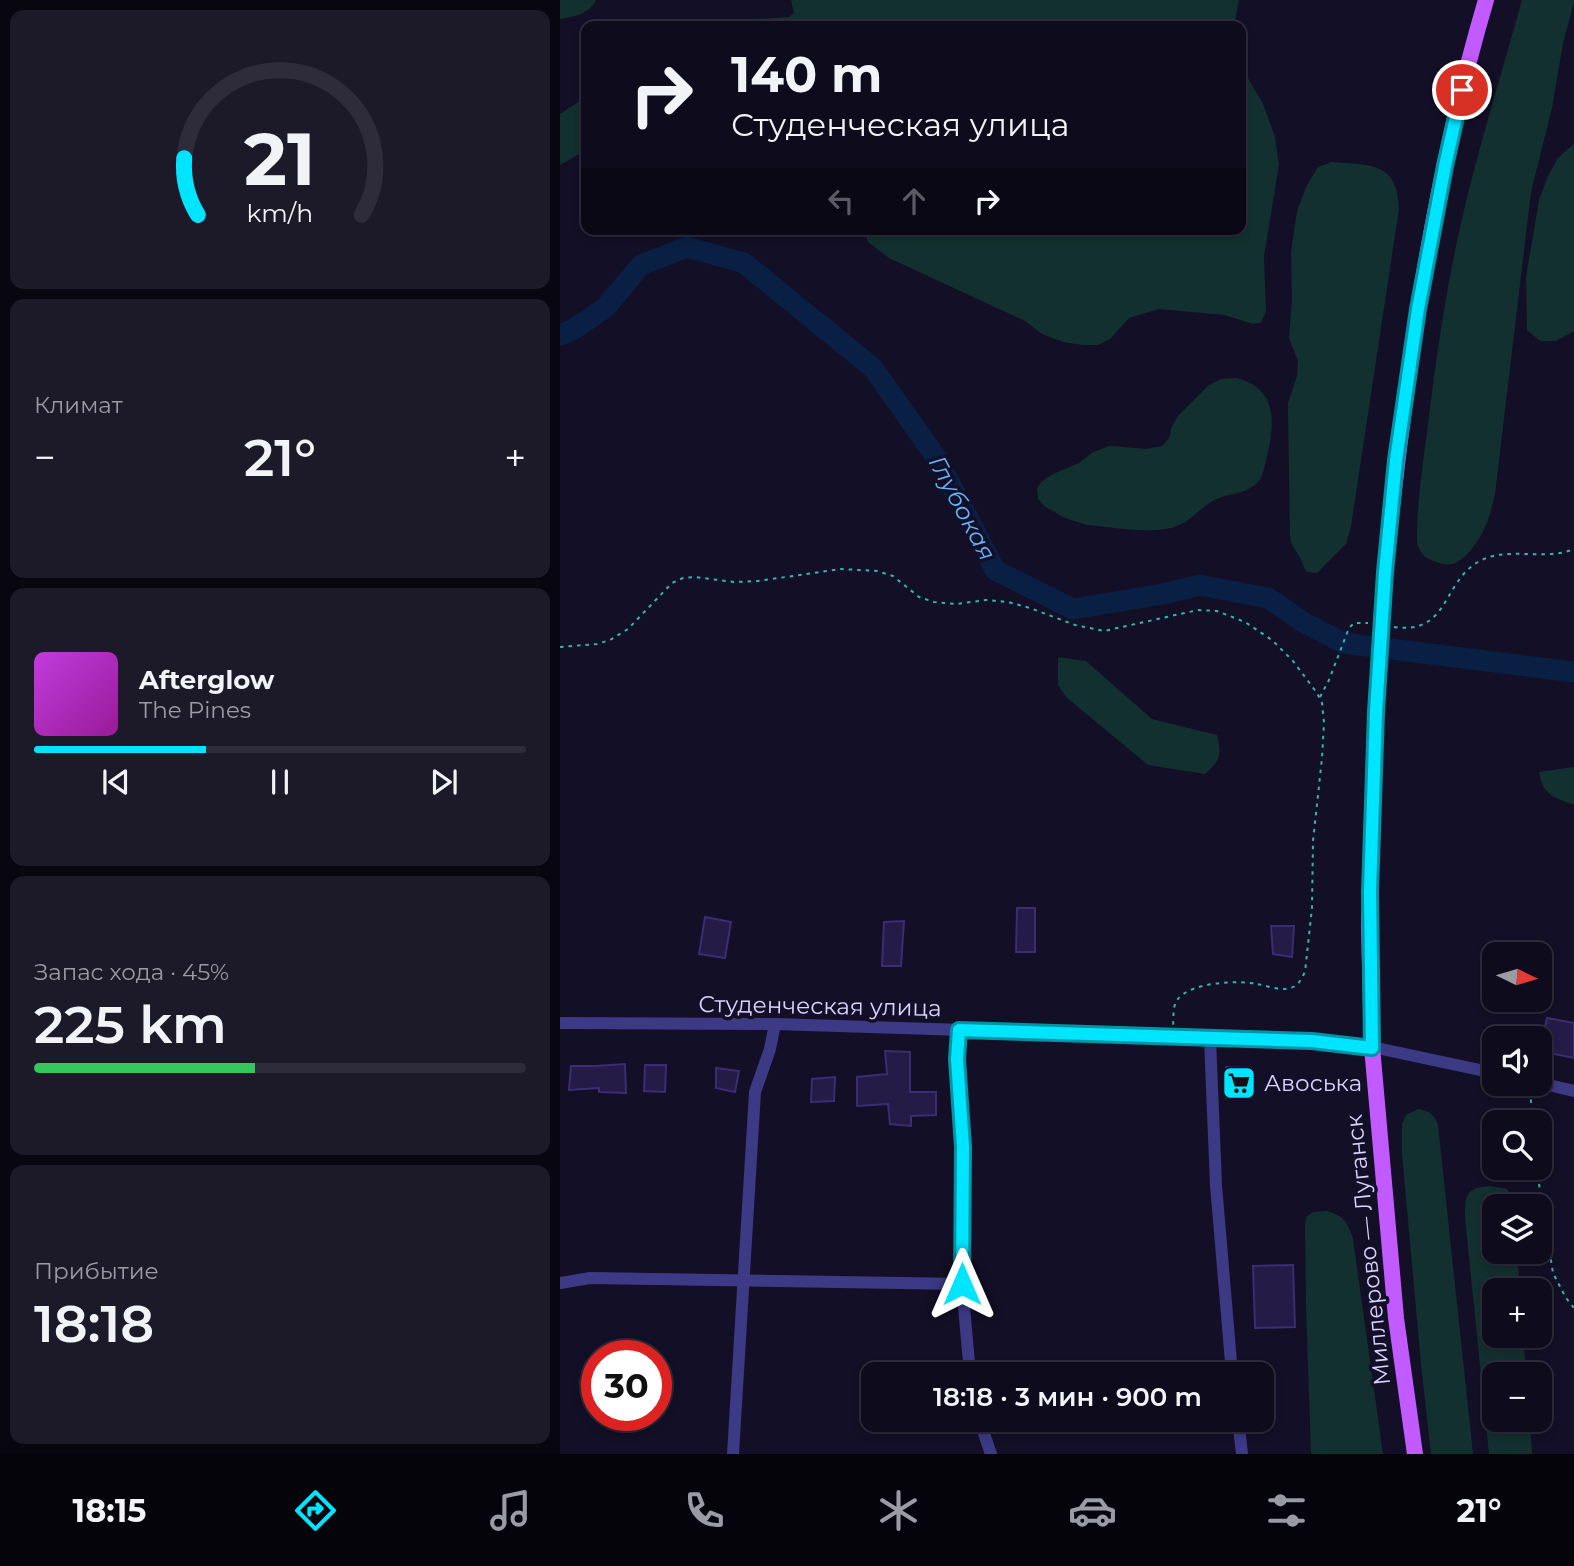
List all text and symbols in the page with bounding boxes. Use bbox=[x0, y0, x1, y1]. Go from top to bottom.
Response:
text: 140 m bbox=[731, 45, 883, 104]
icon: right bbox=[616, 49, 707, 140]
pin bbox=[1432, 60, 1492, 120]
icon: arrive bbox=[1443, 71, 1481, 109]
text: Студенческая улица bbox=[731, 105, 1069, 144]
text: 21 bbox=[244, 116, 316, 204]
icon: left bbox=[822, 182, 860, 220]
icon: ahead bbox=[895, 182, 933, 220]
icon: right bbox=[968, 182, 1006, 220]
text: km/h bbox=[247, 198, 313, 228]
text: Климат bbox=[34, 391, 123, 419]
text: 21° bbox=[244, 426, 316, 489]
text: − bbox=[34, 434, 56, 481]
text: + bbox=[504, 434, 526, 481]
water label: Глубокая bbox=[923, 450, 1002, 565]
text: Afterglow bbox=[139, 664, 274, 696]
text: The Pines bbox=[139, 696, 251, 724]
icon: previous bbox=[97, 763, 135, 801]
icon: pause bbox=[261, 763, 299, 801]
icon: next bbox=[425, 763, 463, 801]
north arrow bbox=[1482, 942, 1552, 1012]
map controls bbox=[1482, 942, 1552, 1432]
text: Запас хода · 45% bbox=[34, 958, 229, 986]
street label: Студенческая улица bbox=[698, 990, 942, 1022]
text: 225 km bbox=[34, 993, 227, 1056]
button: sound bbox=[1482, 1026, 1552, 1096]
supermarket icon: Авоська bbox=[1220, 1064, 1258, 1102]
place label: Авоська bbox=[1264, 1069, 1362, 1097]
button: search bbox=[1482, 1110, 1552, 1180]
street label: Миллерово — Луганск bbox=[1340, 1112, 1396, 1387]
button: layers bbox=[1482, 1194, 1552, 1264]
position arrow bbox=[925, 1247, 999, 1321]
text: Прибытие bbox=[34, 1257, 159, 1285]
button: + bbox=[1482, 1278, 1552, 1348]
text: 18:18 bbox=[34, 1292, 154, 1355]
speed limit sign: 30 bbox=[581, 1340, 672, 1431]
button: − bbox=[1482, 1362, 1552, 1432]
text: 18:18 · 3 мин · 900 m bbox=[933, 1381, 1202, 1413]
icon: directions bbox=[291, 1486, 340, 1535]
icon: music bbox=[486, 1486, 535, 1535]
icon: phone bbox=[680, 1486, 729, 1535]
icon: climate bbox=[874, 1486, 923, 1535]
icon: car bbox=[1068, 1486, 1117, 1535]
icon: filters bbox=[1262, 1486, 1311, 1535]
text: 18:15 bbox=[73, 1491, 146, 1530]
text: 21° bbox=[1457, 1491, 1501, 1530]

